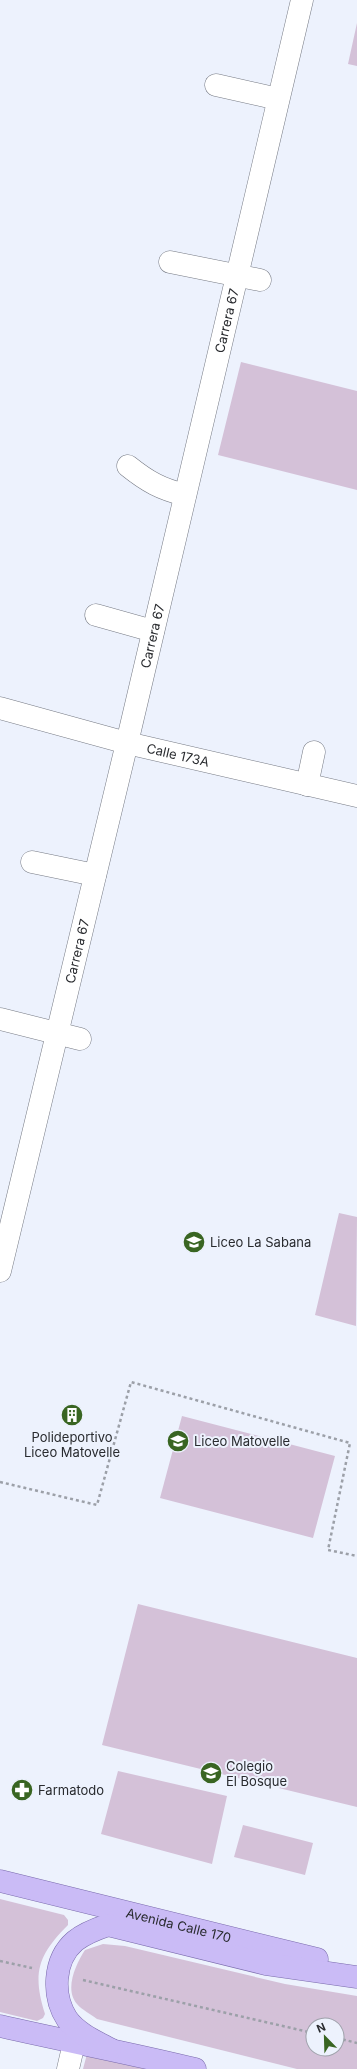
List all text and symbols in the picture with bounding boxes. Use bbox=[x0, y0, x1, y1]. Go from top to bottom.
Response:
street label: Carrera 67 bbox=[211, 287, 242, 354]
street label: Carrera 67 bbox=[137, 602, 168, 670]
street label: Calle 173A bbox=[145, 740, 211, 770]
street label: Carrera 67 bbox=[62, 917, 92, 985]
school or university icon: Liceo La Sabana bbox=[181, 1229, 207, 1255]
place label: Liceo La Sabana bbox=[210, 1234, 311, 1250]
building icon: Polideportivo Liceo Matovelle bbox=[59, 1402, 85, 1428]
school or university icon: Liceo Matovelle bbox=[165, 1428, 191, 1454]
place label: Polideportivo Liceo Matovelle bbox=[24, 1429, 120, 1460]
place label: Liceo Matovelle bbox=[194, 1433, 290, 1449]
place label: Colegio El Bosque bbox=[226, 1758, 287, 1789]
school or university icon: Colegio El Bosque bbox=[198, 1760, 224, 1786]
pharmacy icon: Farmatodo bbox=[9, 1777, 35, 1803]
place label: Farmatodo bbox=[38, 1782, 104, 1798]
street label: Avenida Calle 170 bbox=[125, 1904, 233, 1946]
north arrow bbox=[305, 2017, 345, 2057]
text: N bbox=[314, 2020, 328, 2036]

